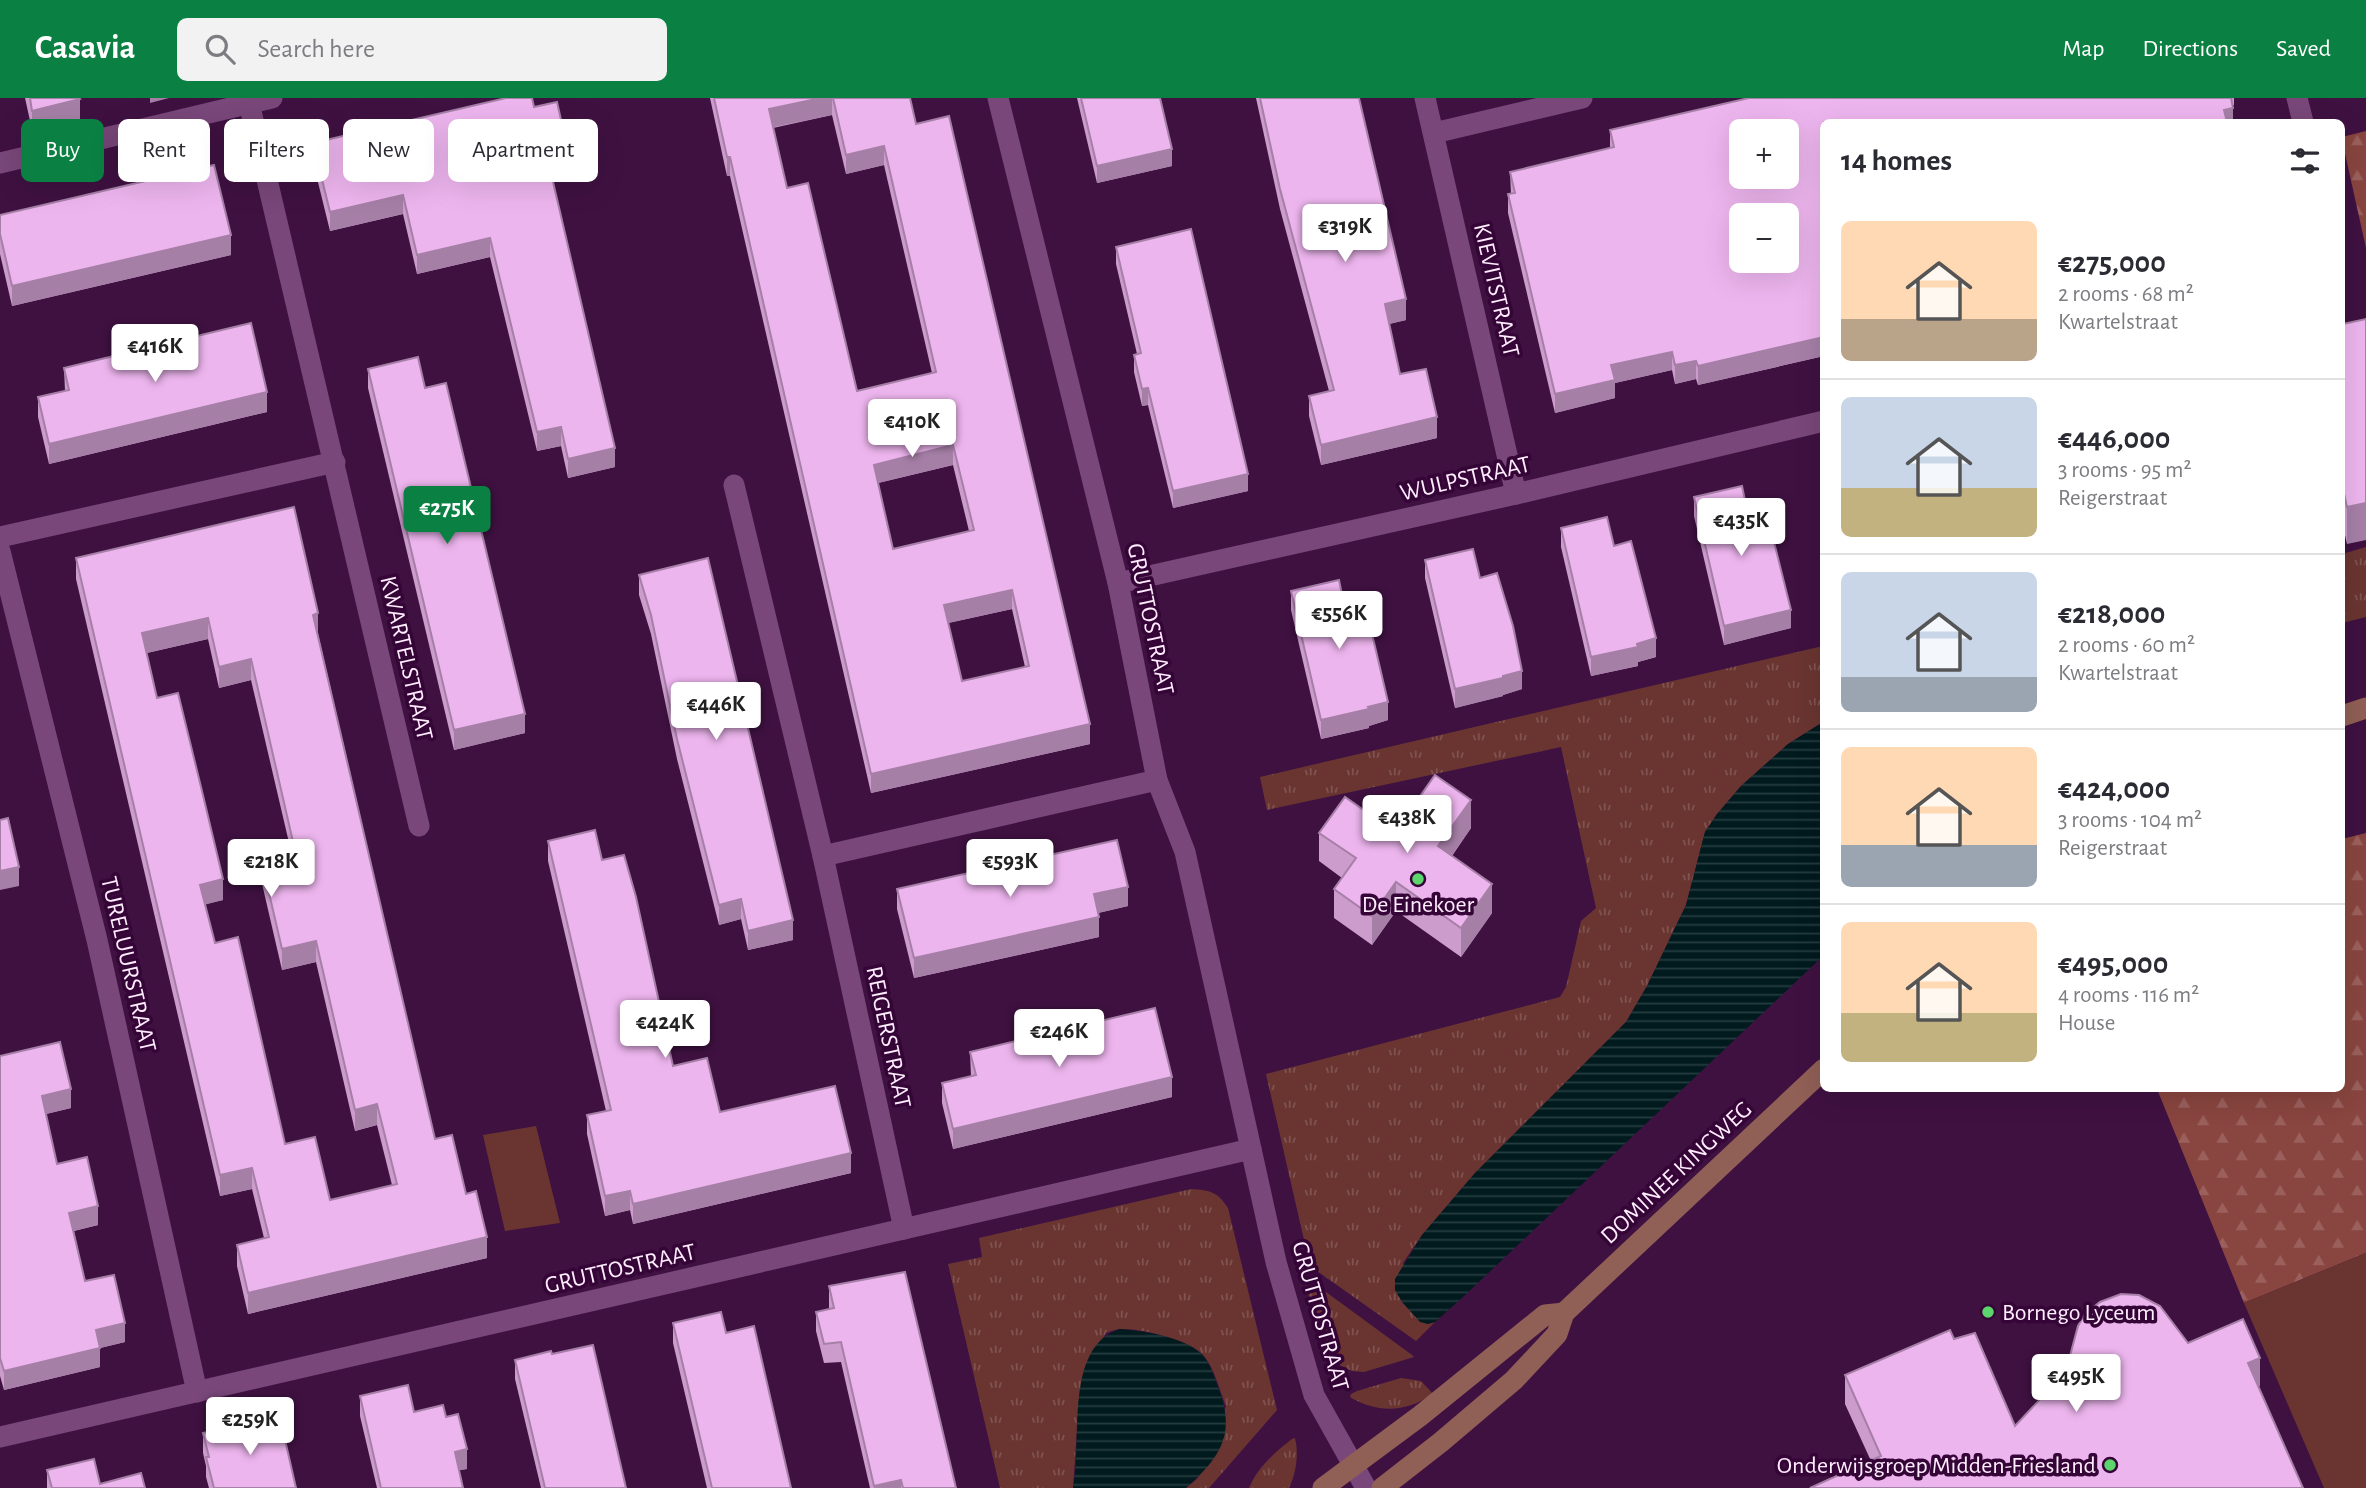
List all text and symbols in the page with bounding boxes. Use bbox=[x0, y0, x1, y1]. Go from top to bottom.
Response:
search box bbox=[177, 18, 667, 81]
icon: search bbox=[201, 30, 239, 68]
text: Casavia bbox=[35, 32, 135, 65]
text: Search here bbox=[257, 36, 375, 62]
text: Map bbox=[2062, 37, 2104, 61]
text: Directions bbox=[2142, 37, 2238, 61]
text: Saved bbox=[2276, 37, 2331, 61]
chip: Buy bbox=[21, 119, 104, 182]
chip: Rent bbox=[118, 119, 210, 182]
chip: Filters bbox=[224, 119, 329, 182]
chip: New bbox=[343, 119, 434, 182]
chip: Apartment bbox=[448, 119, 598, 182]
map controls bbox=[1729, 119, 1799, 273]
button: + bbox=[1729, 119, 1799, 189]
icon: filters bbox=[2286, 142, 2324, 180]
text: 14 homes bbox=[1841, 146, 1952, 176]
button: − bbox=[1729, 203, 1799, 273]
pin: €319K bbox=[1296, 204, 1394, 264]
text: €319K bbox=[1318, 215, 1372, 238]
street label: KIEVITSTRAAT bbox=[1469, 221, 1523, 360]
text: €275,000 bbox=[2058, 248, 2166, 278]
icon: home bbox=[1897, 249, 1981, 333]
text: 2 rooms · 68 m² bbox=[2058, 283, 2194, 306]
text: Kwartelstraat bbox=[2058, 311, 2178, 334]
pin: €416K bbox=[106, 324, 204, 384]
text: €416K bbox=[127, 335, 183, 358]
pin: €410K bbox=[863, 400, 961, 459]
text: €410K bbox=[884, 410, 940, 433]
text: €446,000 bbox=[2058, 424, 2170, 454]
icon: home bbox=[1897, 425, 1981, 509]
street label: WULPSTRAAT bbox=[1398, 452, 1533, 506]
text: 3 rooms · 95 m² bbox=[2058, 459, 2191, 482]
pin: €275K bbox=[398, 486, 496, 546]
text: Reigerstraat bbox=[2058, 487, 2167, 510]
text: €275K bbox=[420, 497, 474, 520]
pin: €435K bbox=[1692, 498, 1790, 558]
text: €435K bbox=[1713, 509, 1769, 532]
street label: GRUTTOSTRAAT bbox=[1122, 541, 1178, 697]
street label: KWARTELSTRAAT bbox=[375, 574, 437, 743]
pin: €556K bbox=[1290, 592, 1388, 651]
text: €218,000 bbox=[2058, 599, 2166, 629]
icon: home bbox=[1897, 600, 1981, 684]
text: €556K bbox=[1311, 602, 1367, 625]
text: 2 rooms · 60 m² bbox=[2058, 634, 2195, 657]
text: Kwartelstraat bbox=[2058, 662, 2178, 685]
pin: €446K bbox=[667, 682, 765, 742]
text: €446K bbox=[687, 693, 745, 716]
text: €424,000 bbox=[2058, 774, 2170, 804]
icon: home bbox=[1897, 775, 1981, 859]
pin: €438K bbox=[1358, 796, 1456, 855]
text: €438K bbox=[1379, 806, 1436, 829]
text: 3 rooms · 104 m² bbox=[2058, 809, 2202, 832]
text: Reigerstraat bbox=[2058, 837, 2167, 860]
pin: €218K bbox=[222, 840, 320, 899]
pin: €593K bbox=[961, 840, 1059, 899]
text: €218K bbox=[244, 850, 298, 873]
text: €593K bbox=[982, 850, 1038, 873]
marker: De Einekoer bbox=[1410, 871, 1426, 887]
street label: TURELUURSTRAAT bbox=[96, 874, 160, 1054]
place label: De Einekoer bbox=[1362, 893, 1475, 917]
text: €495,000 bbox=[2058, 949, 2168, 979]
icon: home bbox=[1897, 950, 1981, 1034]
street label: REIGERSTRAAT bbox=[861, 964, 915, 1111]
text: 4 rooms · 116 m² bbox=[2058, 984, 2199, 1007]
pin: €424K bbox=[616, 1000, 714, 1060]
pin: €246K bbox=[1010, 1010, 1108, 1069]
text: €424K bbox=[636, 1011, 694, 1034]
text: House bbox=[2058, 1012, 2115, 1035]
text: €246K bbox=[1030, 1020, 1088, 1043]
street label: DOMINEE KINGWEG bbox=[1597, 1097, 1757, 1249]
street label: GRUTTOSTRAAT bbox=[1287, 1239, 1353, 1394]
street label: GRUTTOSTRAAT bbox=[542, 1240, 698, 1298]
place label: Bornego Lyceum bbox=[2002, 1301, 2155, 1325]
marker: Bornego Lyceum bbox=[1980, 1304, 1996, 1320]
pin: €495K bbox=[2027, 1354, 2125, 1414]
text: €495K bbox=[2048, 1365, 2104, 1388]
pin: €259K bbox=[201, 1398, 299, 1457]
text: €259K bbox=[222, 1408, 278, 1431]
place label: Onderwijsgroep Midden-Friesland bbox=[1777, 1454, 2096, 1478]
marker: Onderwijsgroep Midden-Friesland bbox=[2102, 1457, 2118, 1473]

